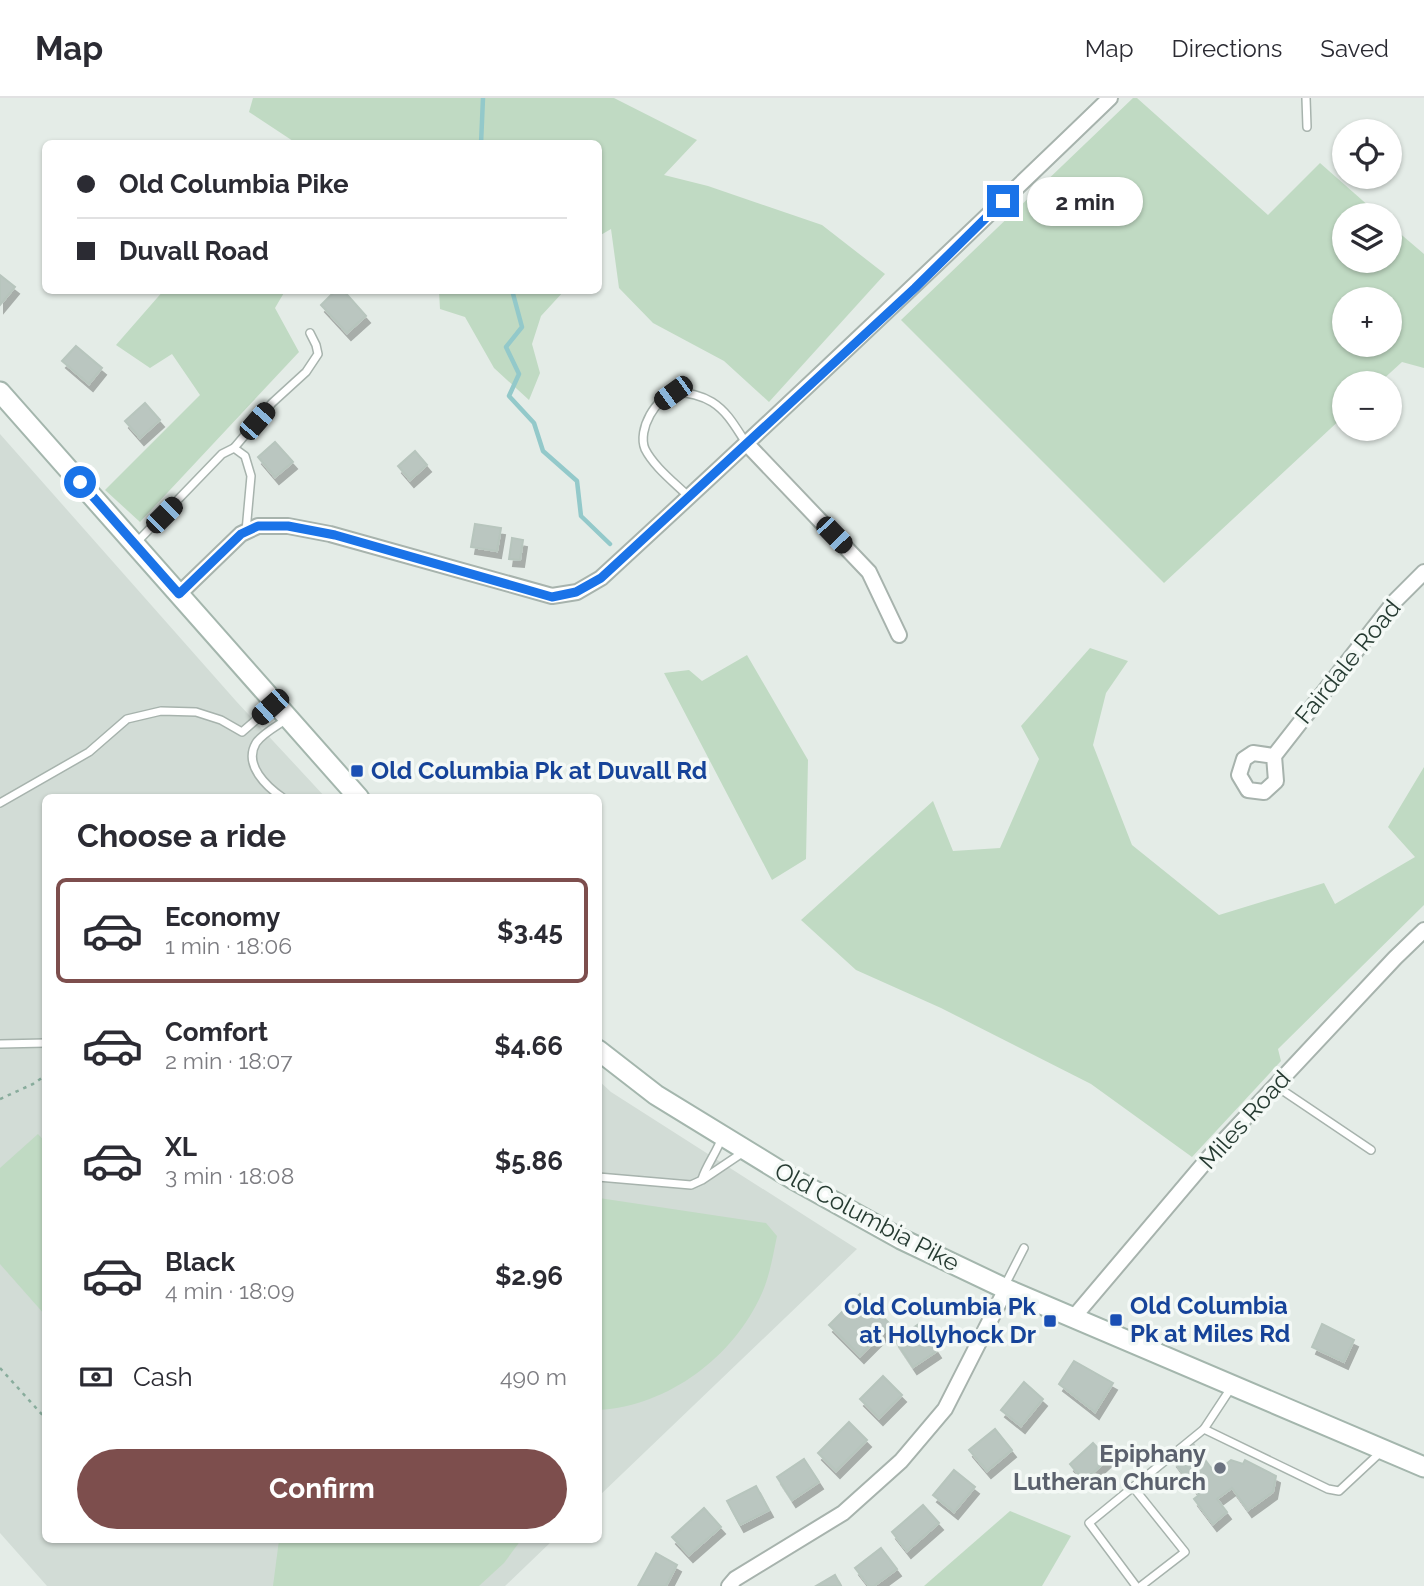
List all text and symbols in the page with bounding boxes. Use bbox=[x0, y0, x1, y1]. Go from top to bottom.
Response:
text: Map bbox=[35, 29, 103, 68]
text: Map bbox=[1085, 34, 1134, 63]
text: Directions bbox=[1172, 34, 1282, 63]
text: Saved bbox=[1320, 34, 1389, 63]
map controls bbox=[1332, 119, 1402, 441]
button: locate bbox=[1332, 119, 1402, 189]
text: Old Columbia Pike bbox=[119, 169, 348, 199]
callout: 2 min bbox=[1028, 176, 1143, 226]
route end bbox=[987, 185, 1019, 217]
text: 2 min bbox=[1055, 188, 1115, 215]
button: layers bbox=[1332, 203, 1402, 273]
text: Duvall Road bbox=[119, 236, 269, 266]
button: + bbox=[1332, 287, 1402, 357]
button: − bbox=[1332, 371, 1402, 441]
car bbox=[650, 372, 697, 414]
car bbox=[236, 398, 279, 444]
route start bbox=[64, 466, 96, 498]
car bbox=[142, 493, 187, 537]
car bbox=[812, 513, 857, 557]
street label: Fairdale Road bbox=[1289, 594, 1406, 730]
car bbox=[248, 685, 293, 729]
place label: Old Columbia Pk at Duvall Rd bbox=[371, 756, 707, 785]
marker: Old Columbia Pk at Duvall Rd bbox=[349, 763, 365, 779]
text: Choose a ride bbox=[77, 817, 286, 854]
icon: car bbox=[81, 899, 144, 962]
text: Economy bbox=[165, 902, 280, 932]
text: $3.45 bbox=[497, 916, 563, 946]
text: 1 min · 18:06 bbox=[165, 932, 292, 959]
icon: car bbox=[81, 1014, 144, 1077]
text: Comfort bbox=[165, 1017, 268, 1047]
text: $4.66 bbox=[494, 1031, 563, 1061]
text: 2 min · 18:07 bbox=[165, 1047, 293, 1074]
street label: Miles Road bbox=[1193, 1065, 1296, 1175]
icon: car bbox=[81, 1129, 144, 1192]
text: XL bbox=[165, 1132, 197, 1162]
text: $5.86 bbox=[495, 1146, 563, 1176]
street label: Old Columbia Pike bbox=[770, 1156, 964, 1277]
text: 3 min · 18:08 bbox=[165, 1162, 294, 1189]
icon: car bbox=[81, 1244, 144, 1307]
text: Black bbox=[165, 1247, 235, 1277]
text: $2.96 bbox=[495, 1261, 563, 1291]
text: 4 min · 18:09 bbox=[165, 1277, 294, 1304]
place label: Old Columbia Pk at Miles Rd bbox=[1130, 1291, 1290, 1348]
place label: Old Columbia Pk at Hollyhock Dr bbox=[844, 1292, 1037, 1349]
marker: Old Columbia Pk at Miles Rd bbox=[1108, 1312, 1124, 1328]
marker: Old Columbia Pk at Hollyhock Dr bbox=[1042, 1313, 1058, 1329]
icon: cash bbox=[77, 1358, 115, 1396]
text: Cash bbox=[133, 1362, 193, 1392]
text: 490 m bbox=[500, 1363, 567, 1390]
place label: Epiphany Lutheran Church bbox=[1013, 1439, 1206, 1496]
button: Confirm bbox=[77, 1449, 567, 1529]
marker: Epiphany Lutheran Church bbox=[1212, 1460, 1228, 1476]

